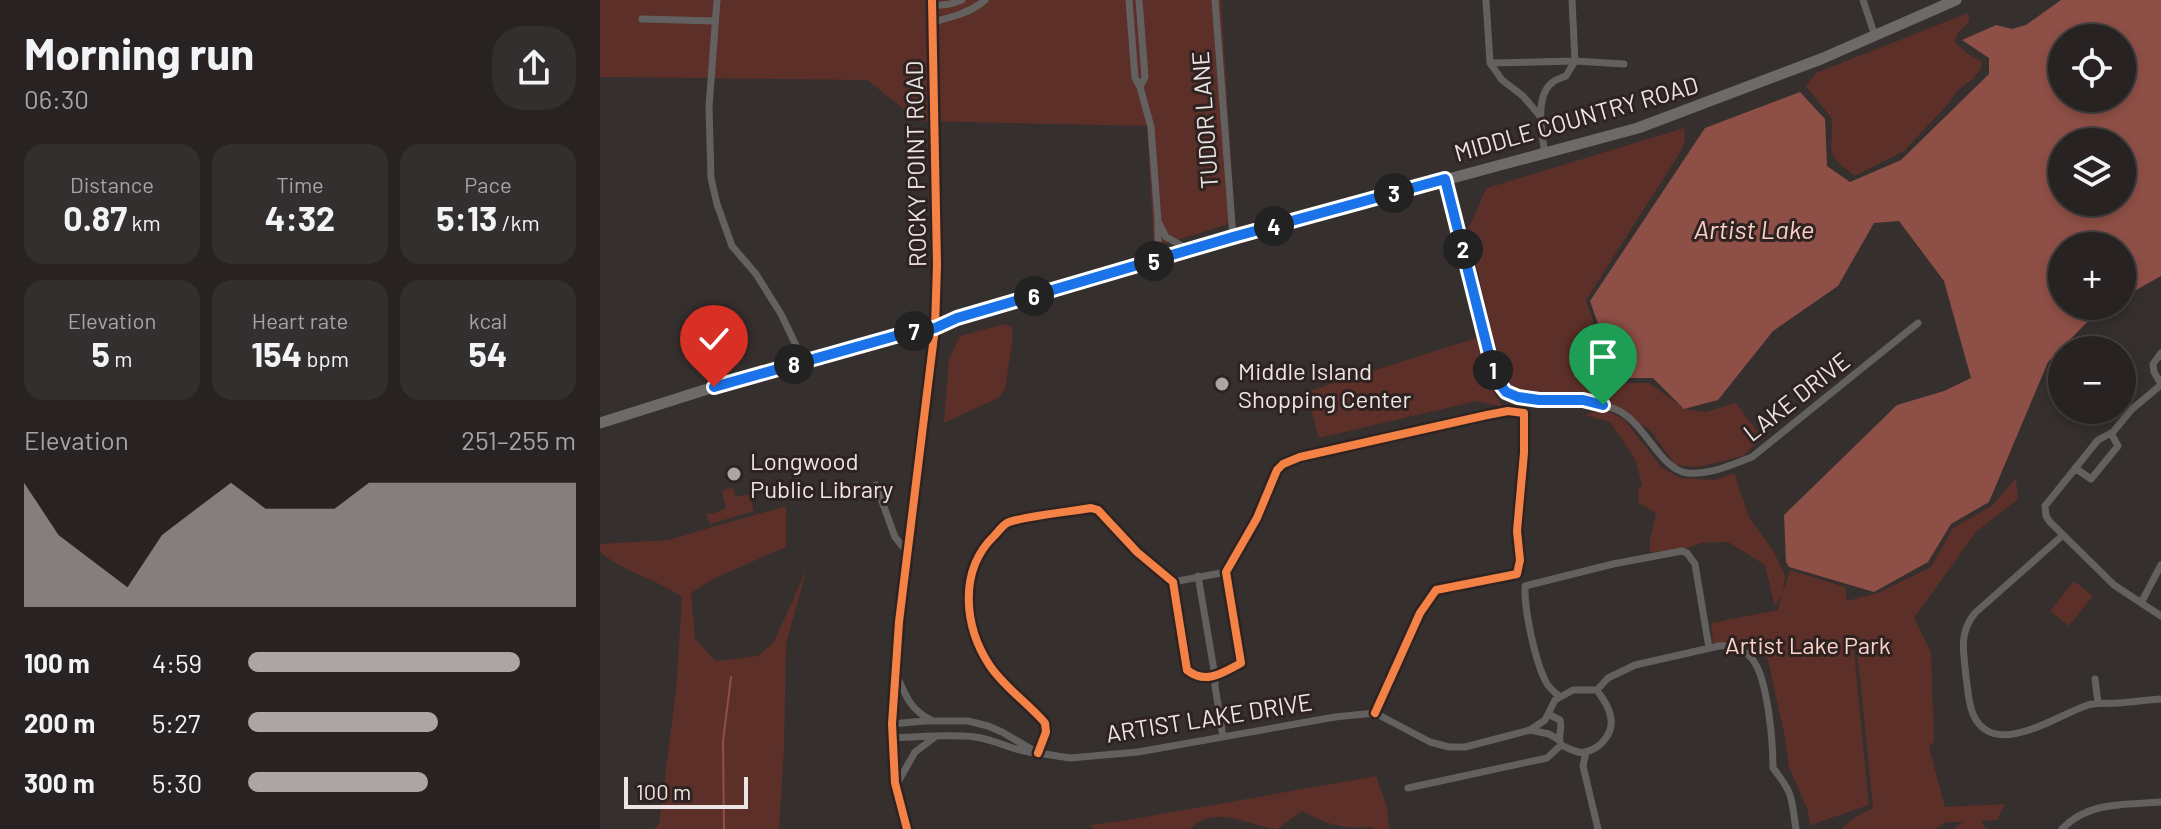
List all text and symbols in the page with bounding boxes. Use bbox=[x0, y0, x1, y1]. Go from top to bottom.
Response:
map controls bbox=[2048, 24, 2136, 424]
button: locate bbox=[2048, 24, 2136, 112]
text: Morning run bbox=[24, 26, 254, 79]
button: share bbox=[492, 26, 576, 110]
street label: TUDOR LANE bbox=[1185, 50, 1223, 190]
street label: ROCKY POINT ROAD bbox=[899, 61, 931, 267]
street label: MIDDLE COUNTRY ROAD bbox=[1451, 69, 1701, 167]
text: 06:30 bbox=[24, 83, 89, 114]
button: layers bbox=[2048, 128, 2136, 216]
text: Distance bbox=[70, 171, 154, 197]
text: Time bbox=[276, 171, 324, 197]
text: Pace bbox=[464, 171, 512, 197]
pin: 3 bbox=[1374, 173, 1414, 213]
text: 3 bbox=[1388, 180, 1400, 206]
text: 0.87 bbox=[63, 197, 127, 238]
text: 4:32 bbox=[265, 197, 335, 238]
text: 5:13 bbox=[436, 197, 497, 238]
pin: 4 bbox=[1254, 206, 1294, 246]
text: km bbox=[127, 209, 161, 235]
text: /km bbox=[497, 209, 540, 235]
text: 4 bbox=[1267, 213, 1281, 239]
water label: Artist Lake bbox=[1694, 213, 1814, 244]
pin: 2 bbox=[1443, 229, 1483, 269]
button: + bbox=[2048, 232, 2136, 320]
text: 2 bbox=[1457, 236, 1469, 262]
pin: 5 bbox=[1134, 241, 1174, 281]
text: 5 bbox=[1148, 248, 1160, 274]
pin: 6 bbox=[1014, 276, 1054, 316]
text: 6 bbox=[1028, 283, 1040, 309]
pin bbox=[680, 305, 748, 387]
text: Elevation bbox=[68, 307, 156, 333]
text: Heart rate bbox=[252, 307, 348, 333]
text: kcal bbox=[469, 307, 507, 333]
pin: 7 bbox=[894, 311, 934, 351]
icon: check bbox=[692, 317, 736, 361]
text: 7 bbox=[909, 318, 919, 344]
pin bbox=[1569, 323, 1637, 405]
text: 5 bbox=[92, 333, 110, 374]
text: 154 bbox=[251, 333, 302, 374]
text: 54 bbox=[469, 333, 507, 374]
icon: arrive bbox=[1581, 335, 1625, 379]
button: − bbox=[2048, 336, 2136, 424]
pin: 8 bbox=[774, 344, 814, 384]
text: m bbox=[110, 345, 132, 371]
text: bpm bbox=[302, 345, 349, 371]
street label: LAKE DRIVE bbox=[1737, 345, 1855, 447]
pin: 1 bbox=[1473, 350, 1513, 390]
text: 8 bbox=[788, 351, 800, 377]
place label: Middle Island Shopping Center bbox=[1238, 356, 1411, 413]
text: 1 bbox=[1489, 357, 1497, 383]
marker: Middle Island Shopping Center bbox=[1213, 375, 1231, 393]
text: Elevation bbox=[24, 424, 129, 455]
text: 251–255 m bbox=[461, 424, 576, 455]
place label: Longwood Public Library bbox=[750, 446, 893, 503]
marker: Longwood Public Library bbox=[725, 465, 743, 483]
park label: Artist Lake Park bbox=[1725, 630, 1891, 659]
text: 100 m bbox=[24, 647, 90, 678]
text: 4:59 bbox=[152, 647, 202, 678]
street label: ARTIST LAKE DRIVE bbox=[1104, 686, 1314, 748]
text: 200 m bbox=[24, 707, 95, 738]
text: 5:27 bbox=[152, 707, 200, 738]
text: 300 m bbox=[24, 767, 95, 798]
text: 5:30 bbox=[152, 767, 202, 798]
scale bar bbox=[624, 773, 748, 809]
text: 100 m bbox=[636, 778, 691, 804]

